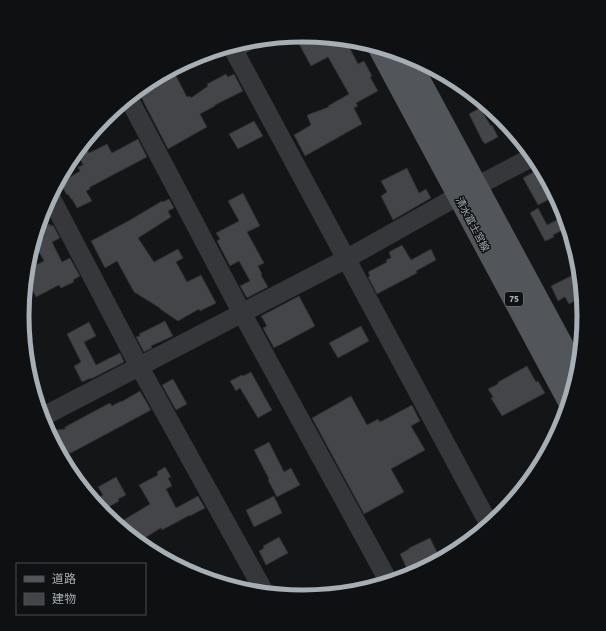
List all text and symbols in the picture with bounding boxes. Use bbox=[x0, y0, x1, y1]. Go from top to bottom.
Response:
street label: 清水富士宮線 bbox=[453, 195, 491, 254]
road number: 75 bbox=[505, 292, 523, 306]
legend bbox=[16, 563, 146, 615]
text: 道路 bbox=[52, 572, 76, 587]
text: 建物 bbox=[52, 592, 76, 607]

